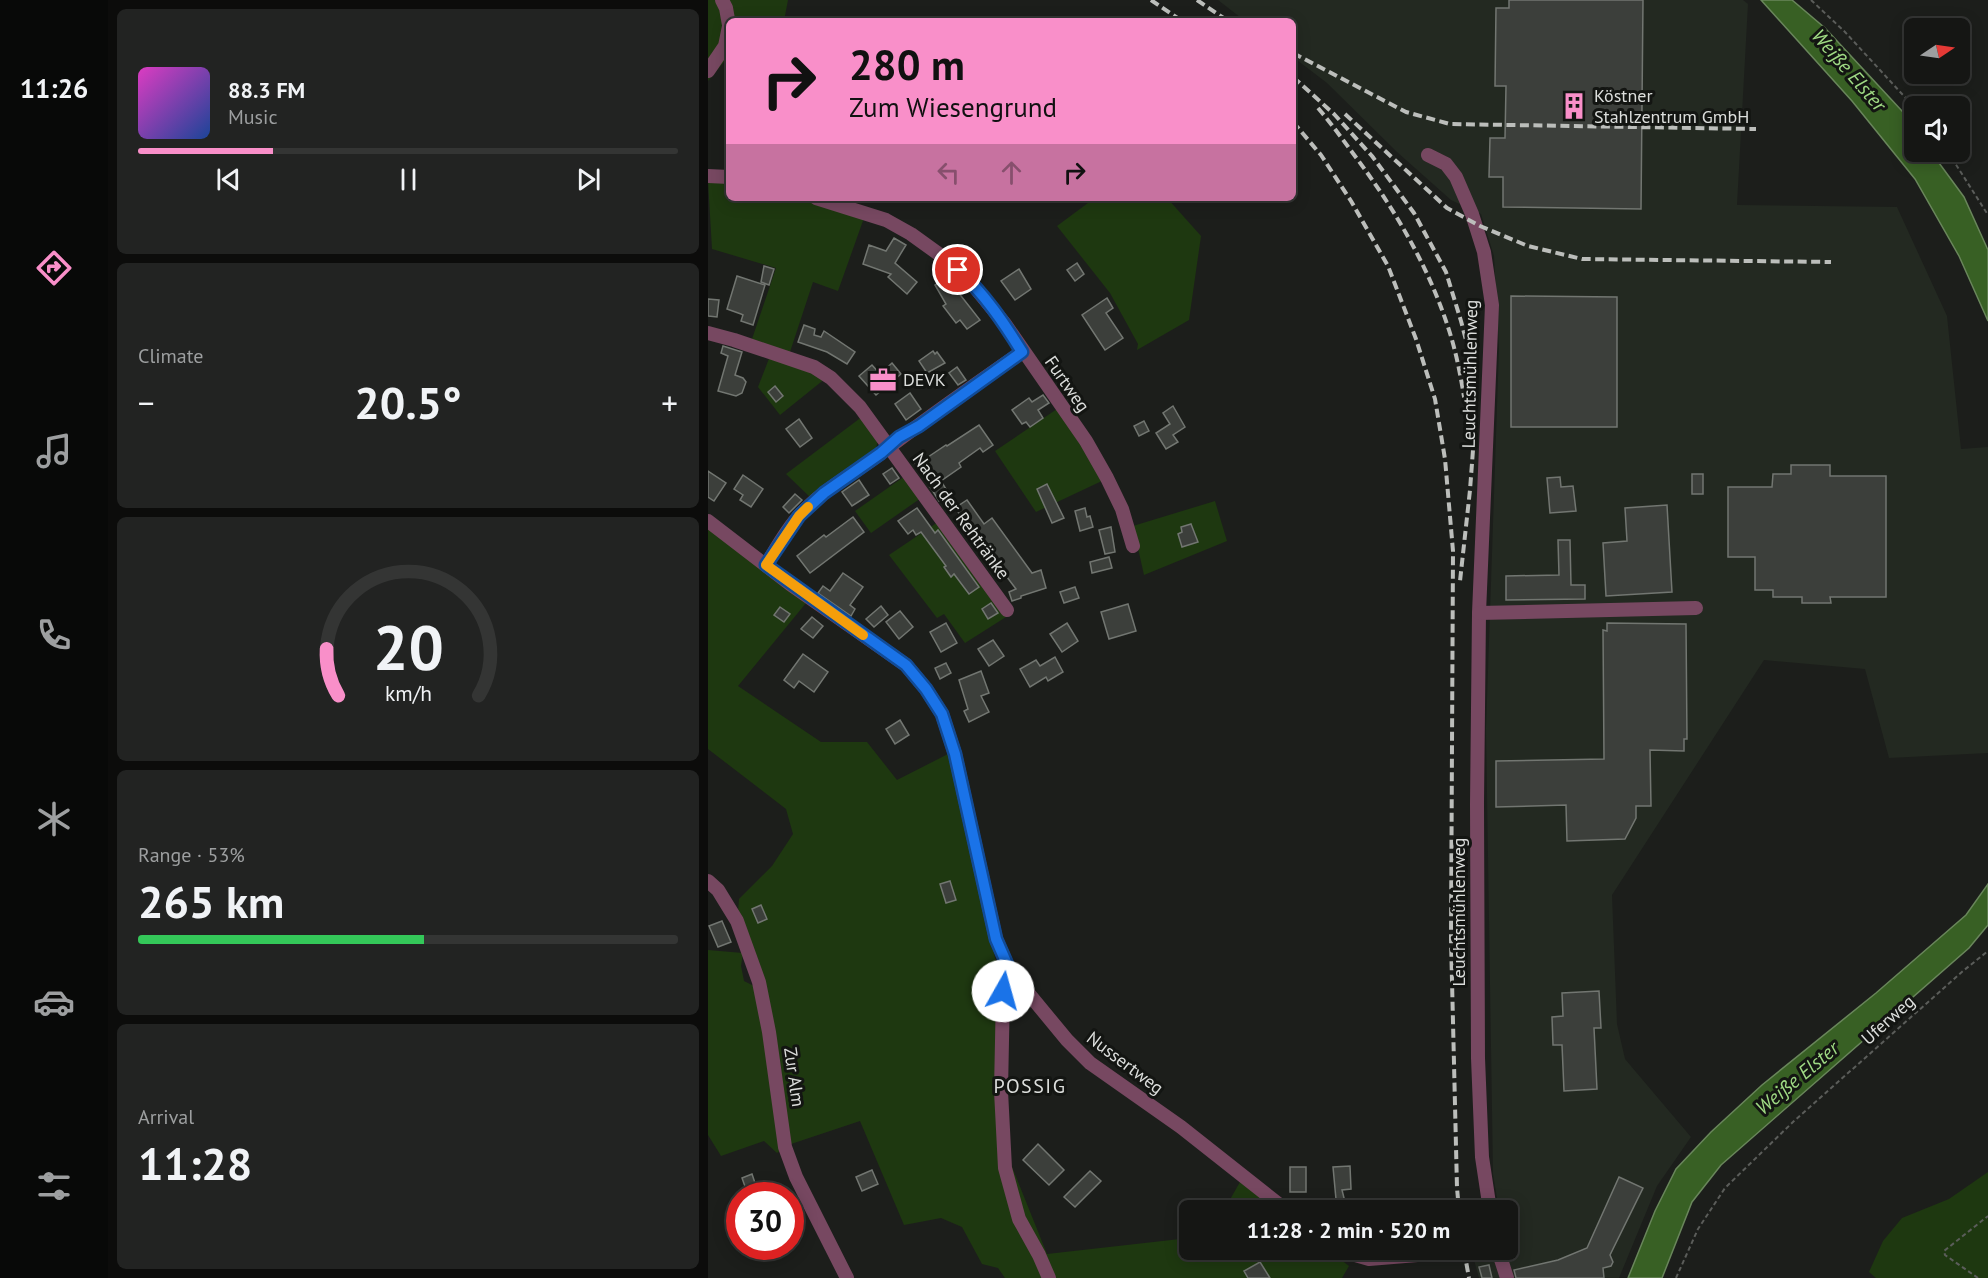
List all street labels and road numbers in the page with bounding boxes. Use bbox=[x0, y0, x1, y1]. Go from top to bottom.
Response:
street label: Leuchtsmühlenweg bbox=[1457, 299, 1482, 449]
street label: Furtweg bbox=[1040, 351, 1095, 416]
street label: Nach der Rehtränke bbox=[908, 448, 1015, 584]
street label: Leuchtsmühlenweg bbox=[1447, 838, 1470, 986]
street label: Uferweg bbox=[1856, 990, 1919, 1050]
street label: Nussertweg bbox=[1082, 1026, 1168, 1099]
street label: Zur Alm bbox=[779, 1046, 810, 1108]

